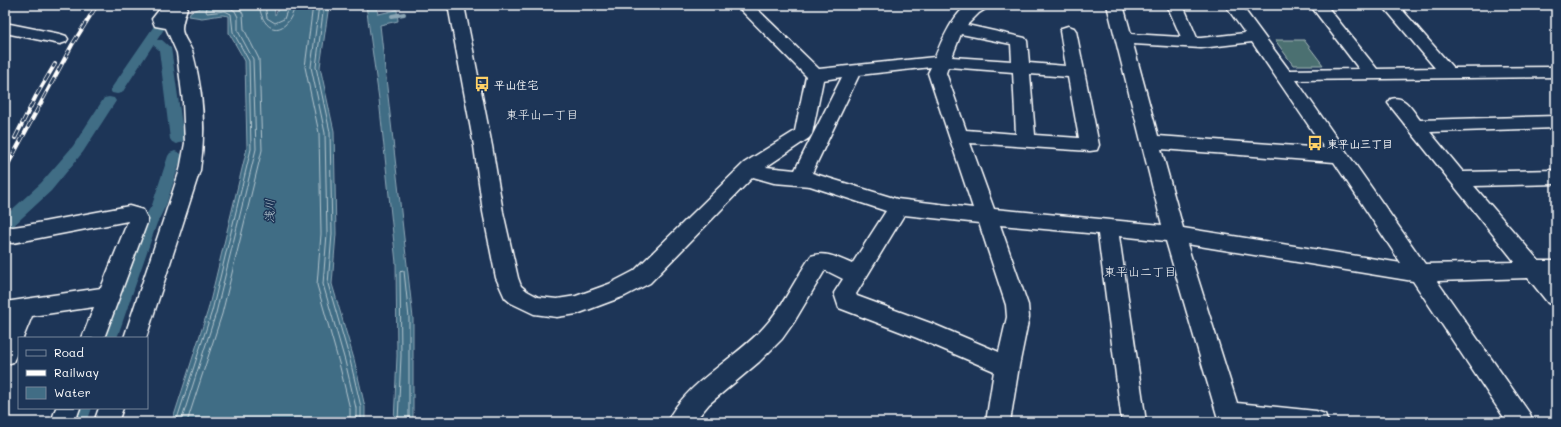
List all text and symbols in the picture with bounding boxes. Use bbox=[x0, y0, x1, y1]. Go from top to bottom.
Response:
bus stop icon: 平山住宅 bbox=[473, 75, 491, 93]
place label: 平山住宅 bbox=[494, 77, 538, 92]
district label: 東平山一丁目 bbox=[506, 106, 578, 122]
bus stop icon: 東平山三丁目 bbox=[1306, 134, 1324, 152]
place label: 東平山三丁目 bbox=[1327, 136, 1393, 151]
water label: 浅川 bbox=[261, 199, 277, 223]
district label: 東平山二丁目 bbox=[1104, 263, 1176, 279]
legend bbox=[18, 337, 148, 409]
text: Road bbox=[54, 344, 84, 360]
text: Railway bbox=[54, 364, 99, 380]
text: Water bbox=[54, 384, 91, 400]

